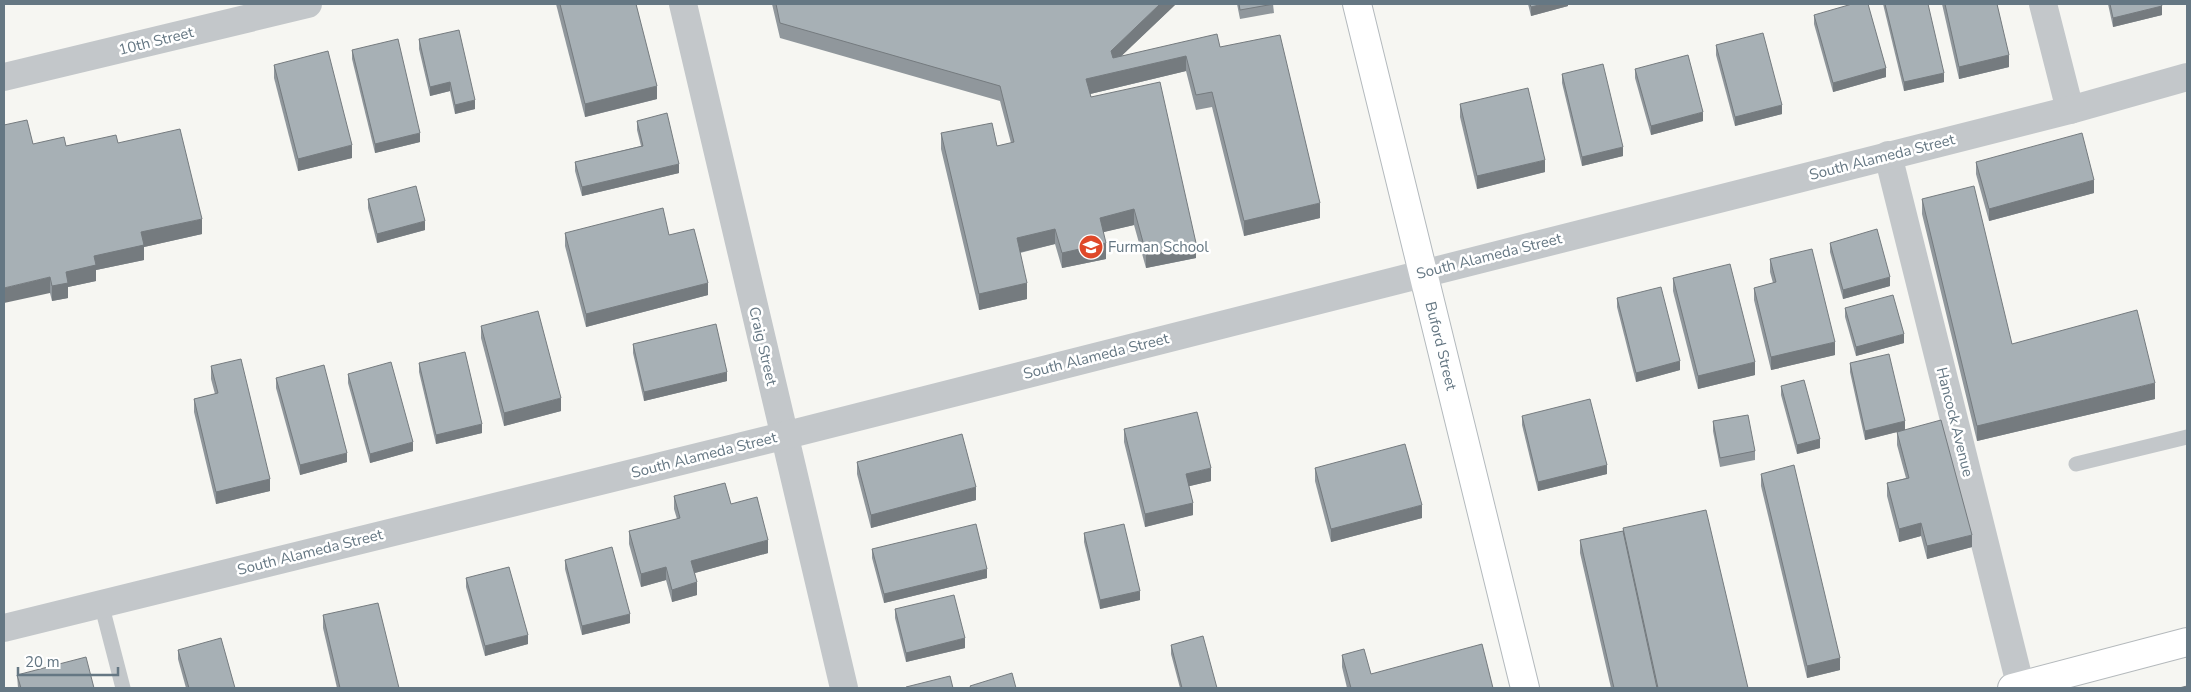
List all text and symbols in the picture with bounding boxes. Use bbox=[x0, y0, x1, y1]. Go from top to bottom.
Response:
street label: 10th Street bbox=[116, 22, 196, 60]
street label: South Alameda Street bbox=[1807, 129, 1958, 185]
street label: South Alameda Street bbox=[1414, 228, 1565, 284]
school or university icon: Furman School bbox=[1078, 234, 1104, 260]
place label: Furman School bbox=[1108, 237, 1209, 257]
street label: Buford Street bbox=[1420, 299, 1462, 393]
street label: Craig Street bbox=[744, 305, 782, 388]
street label: South Alameda Street bbox=[1021, 328, 1172, 384]
street label: Hancock Avenue bbox=[1932, 365, 1978, 479]
street label: South Alameda Street bbox=[629, 427, 780, 483]
street label: South Alameda Street bbox=[235, 524, 386, 580]
scale bar bbox=[18, 644, 118, 676]
text: 20 m bbox=[25, 652, 60, 672]

